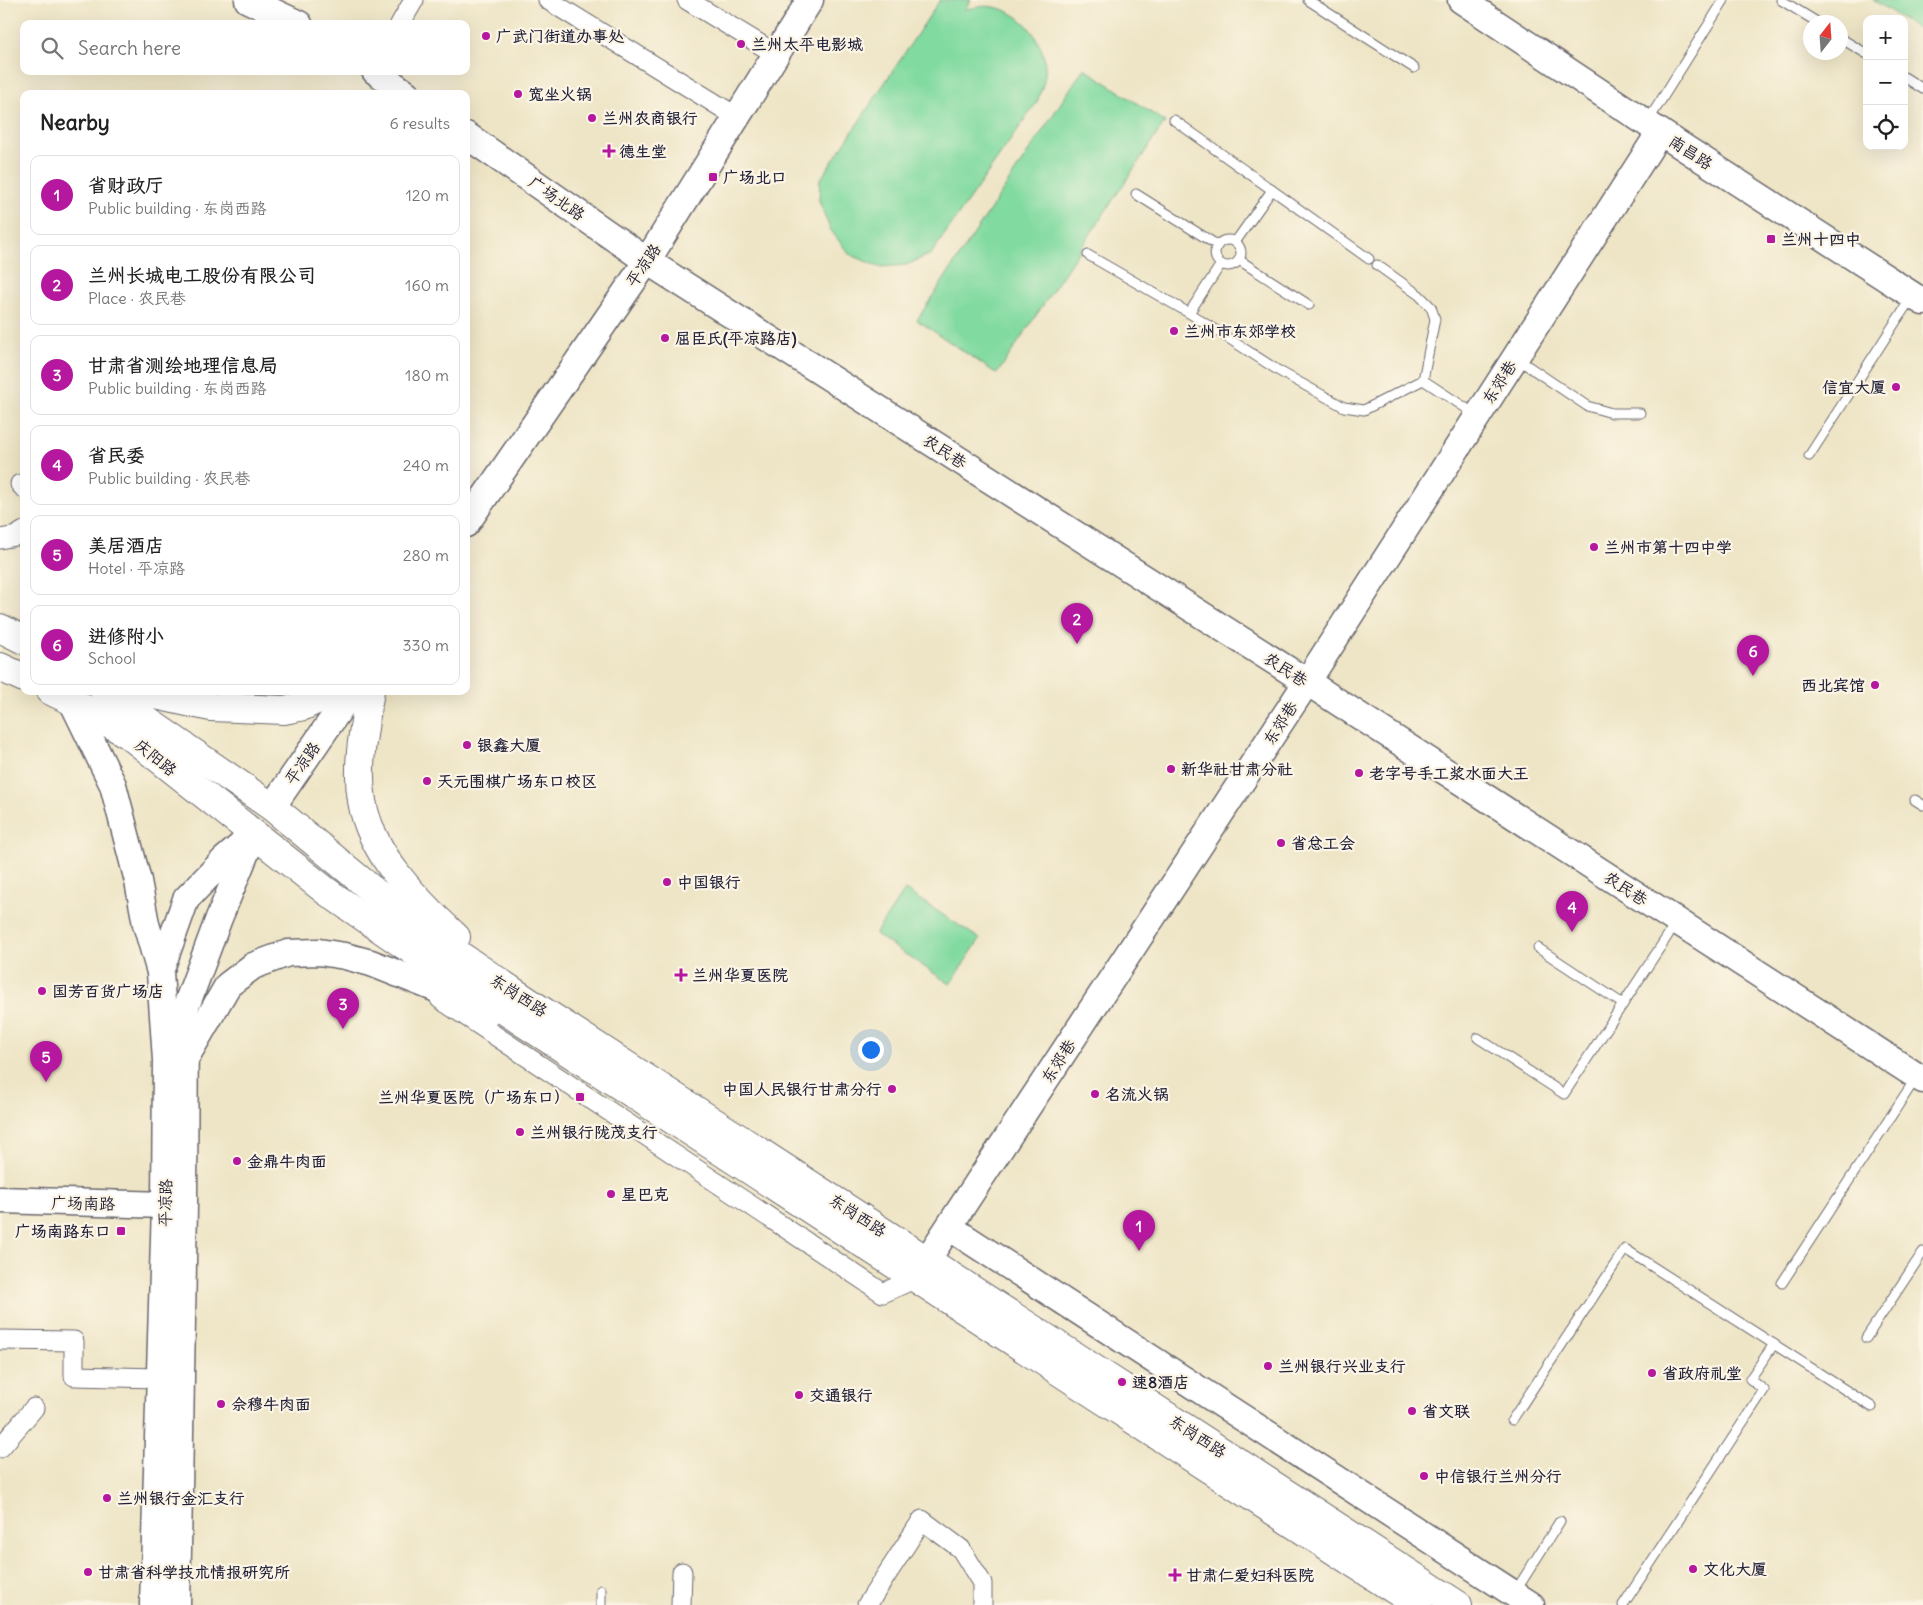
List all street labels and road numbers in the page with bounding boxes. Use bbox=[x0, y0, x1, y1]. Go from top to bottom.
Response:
street label: 南昌路 bbox=[1665, 131, 1717, 173]
street label: 广场北路 bbox=[525, 171, 589, 225]
street label: 平凉路 bbox=[621, 240, 665, 290]
street label: 东郊巷 bbox=[1478, 356, 1520, 408]
street label: 农民巷 bbox=[919, 430, 971, 472]
street label: 农民巷 bbox=[1260, 648, 1312, 690]
street label: 东郊巷 bbox=[1259, 697, 1301, 749]
street label: 庆阳路 bbox=[131, 734, 181, 780]
street label: 平凉路 bbox=[280, 738, 324, 788]
street label: 农民巷 bbox=[1600, 867, 1652, 909]
street label: 东岗西路 bbox=[487, 969, 551, 1021]
street label: 东郊巷 bbox=[1037, 1035, 1079, 1087]
street label: 平凉路 bbox=[155, 1179, 175, 1227]
street label: 东岗西路 bbox=[826, 1189, 890, 1241]
street label: 广场南路 bbox=[51, 1192, 115, 1214]
street label: 东岗西路 bbox=[1166, 1410, 1230, 1462]

